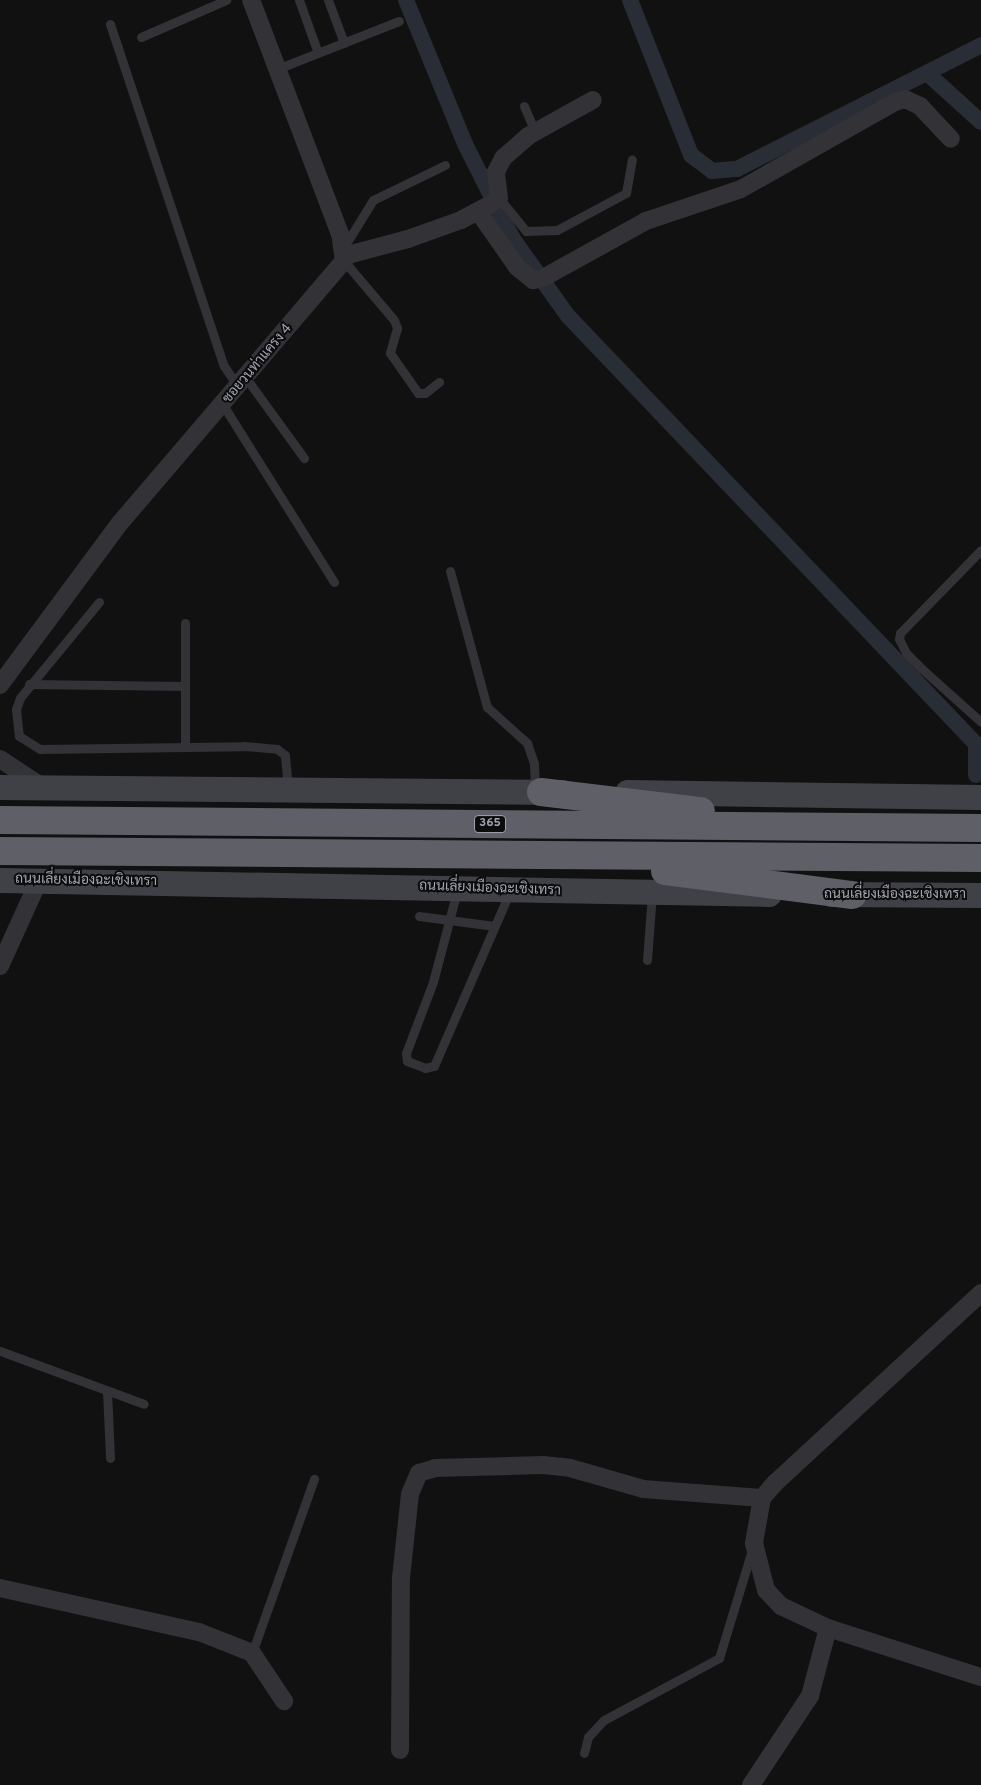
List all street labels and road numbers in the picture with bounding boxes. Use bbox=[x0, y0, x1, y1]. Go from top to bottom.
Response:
street label: ซอยวนท่าแครง 4 bbox=[220, 321, 296, 407]
road number: 365 bbox=[474, 814, 506, 834]
street label: ถนนเลี่ยงเมืองฉะเชิงเทรา bbox=[15, 871, 157, 891]
street label: ถนนเลี่ยงเมืองฉะเชิงเทรา bbox=[419, 878, 561, 900]
street label: ถนนเลี่ยงเมืองฉะเชิงเทรา bbox=[824, 887, 966, 903]

